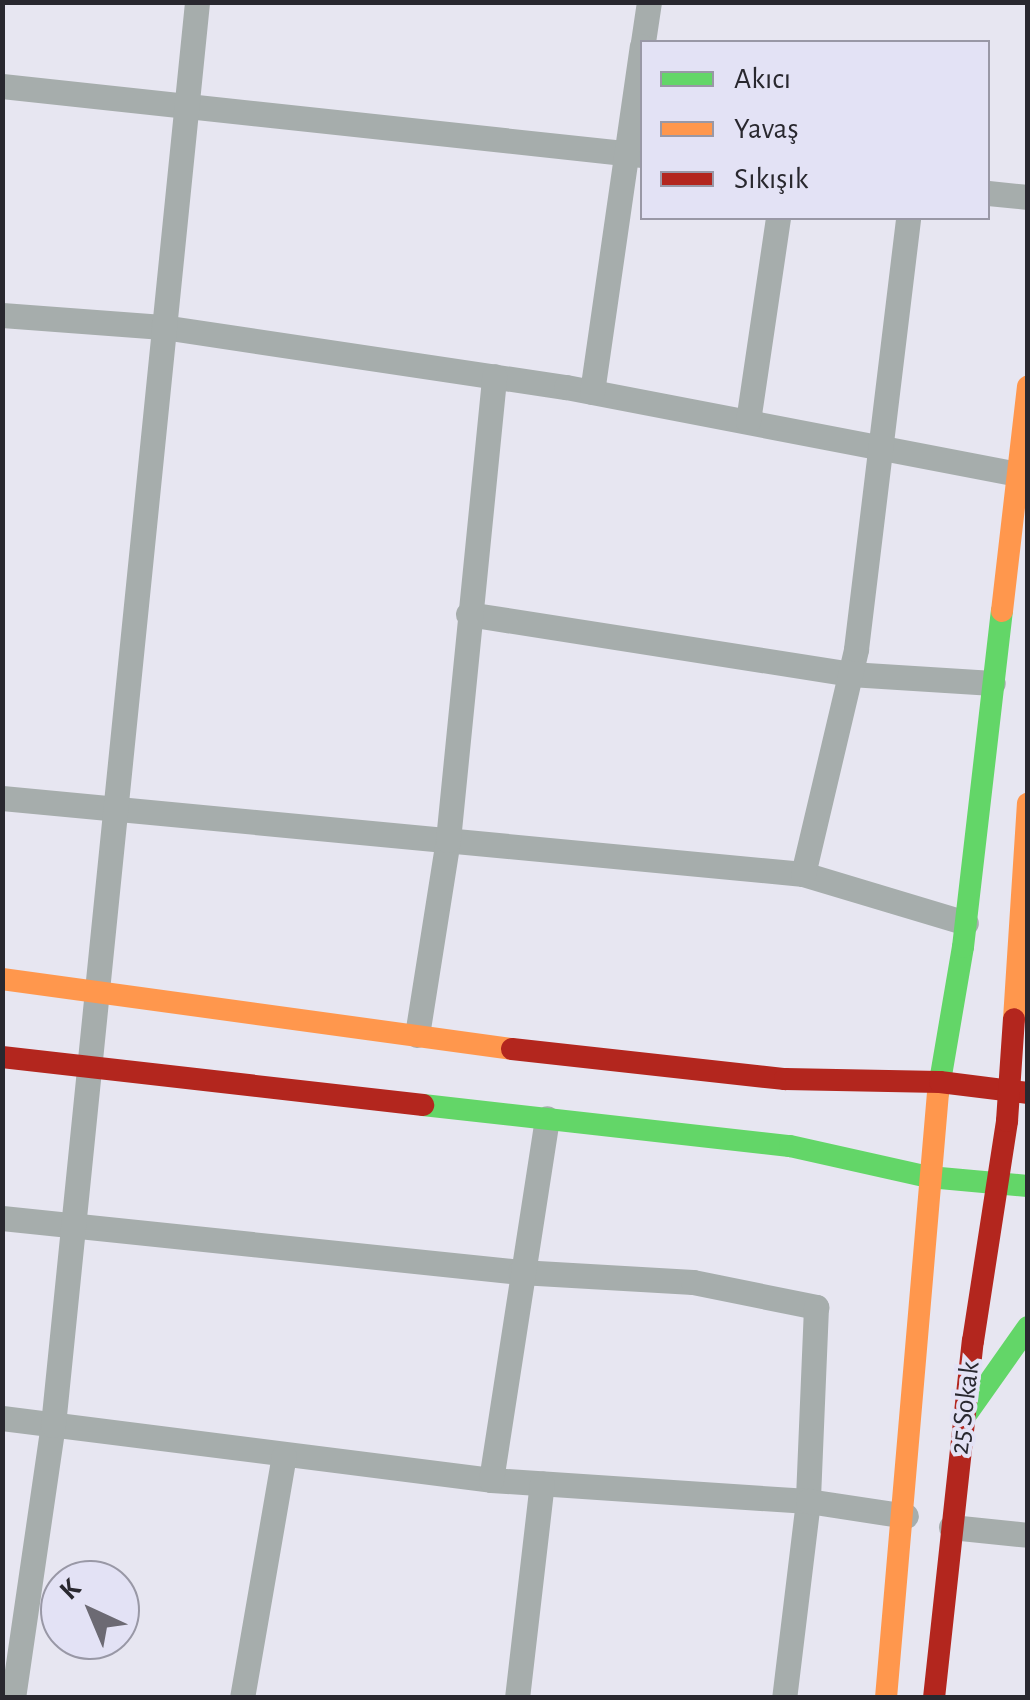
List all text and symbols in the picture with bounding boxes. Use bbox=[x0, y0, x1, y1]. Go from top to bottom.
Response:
legend bbox=[640, 40, 990, 220]
text: Akıcı bbox=[734, 64, 791, 94]
text: Yavaş bbox=[734, 114, 799, 144]
text: Sıkışık bbox=[734, 164, 808, 194]
street label: 25 Sokak bbox=[943, 1360, 987, 1456]
north arrow bbox=[40, 1560, 140, 1660]
text: K bbox=[55, 1574, 86, 1606]

